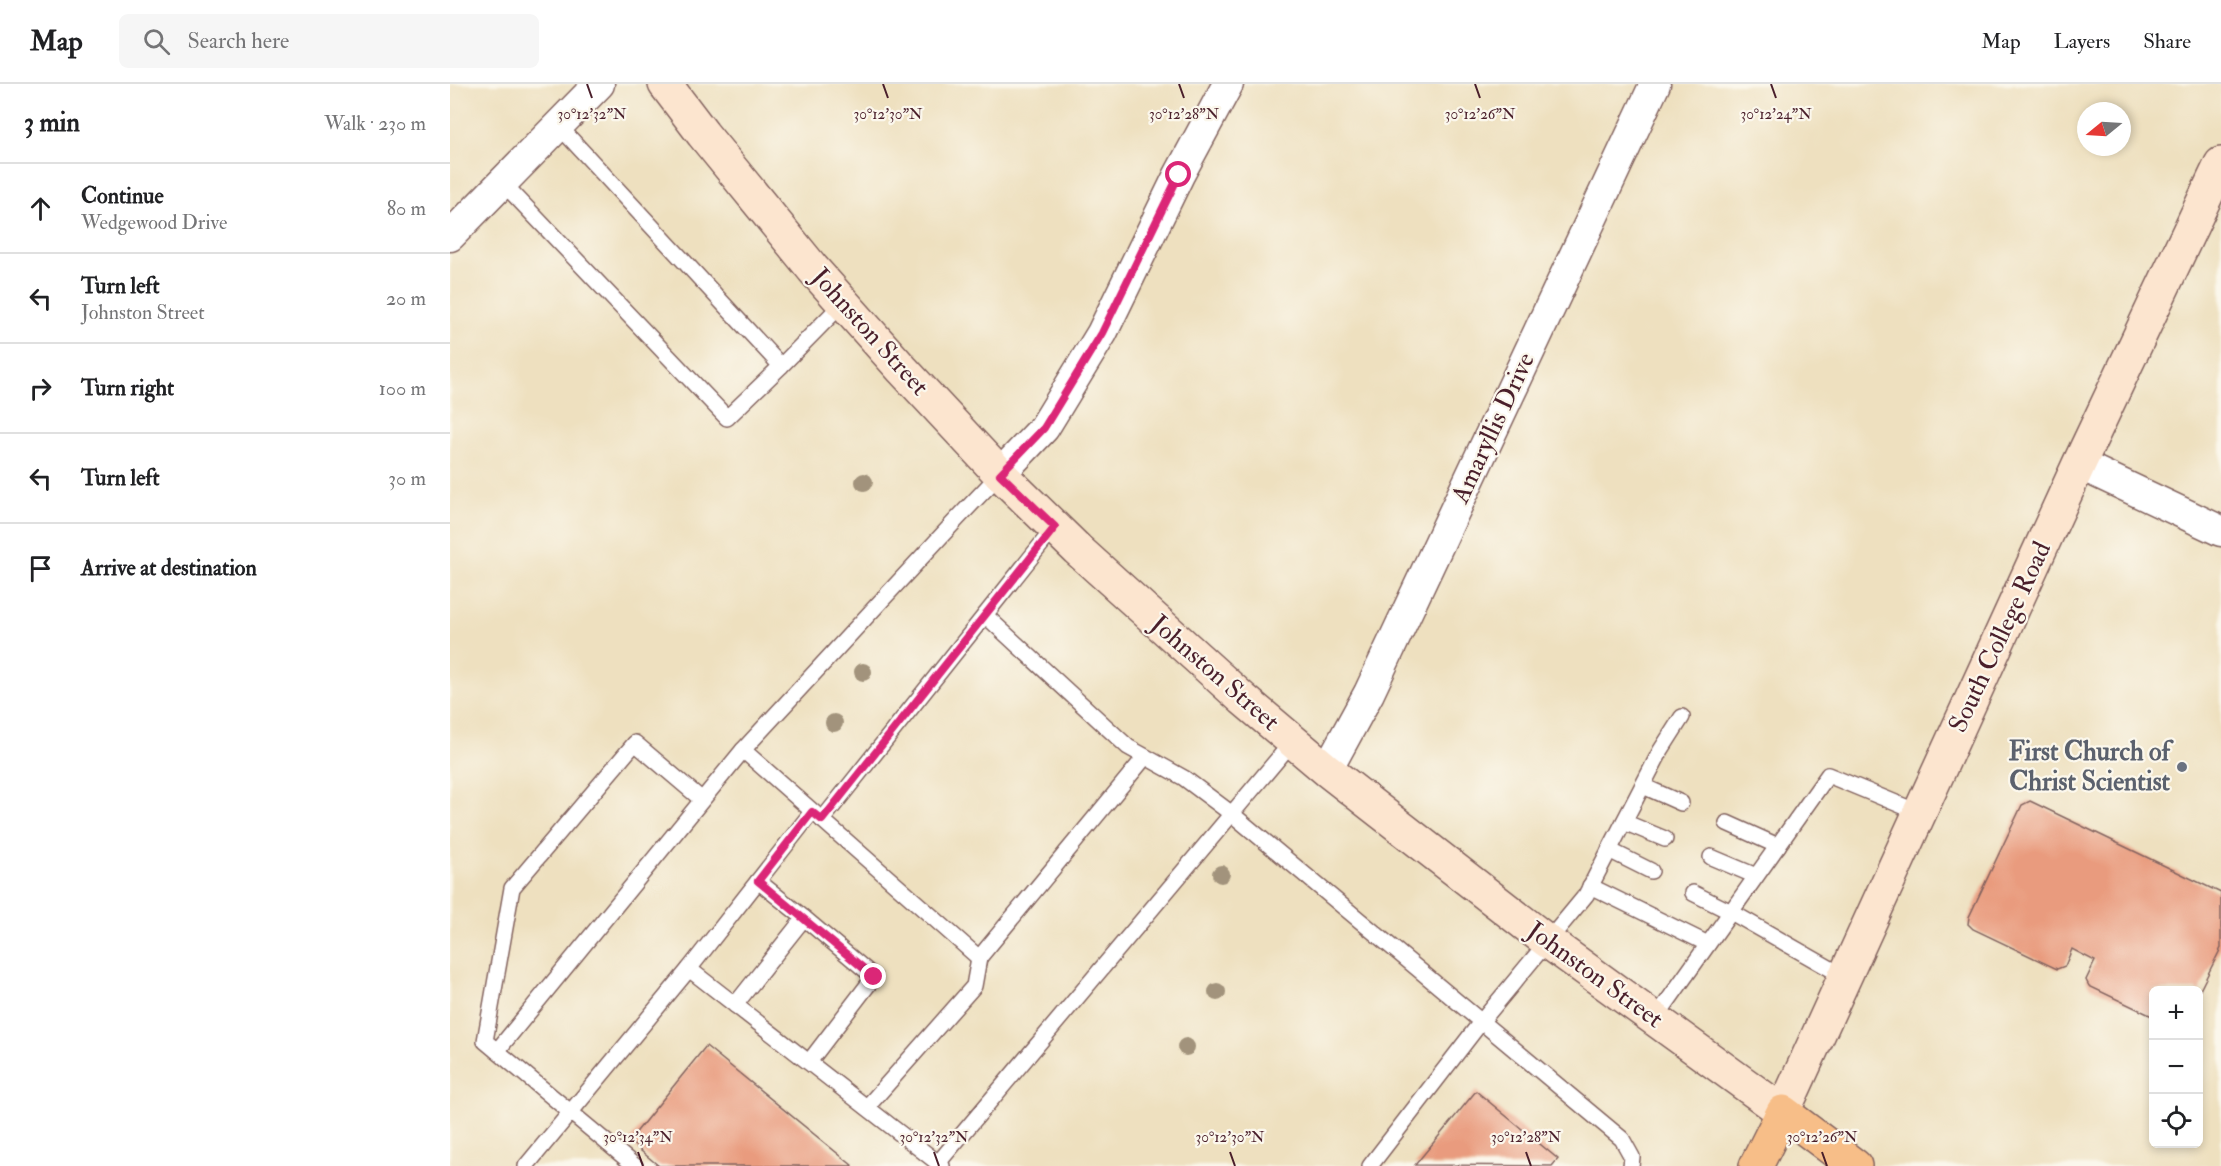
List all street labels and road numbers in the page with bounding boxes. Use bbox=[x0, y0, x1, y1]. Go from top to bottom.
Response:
street label: Johnston Street bbox=[804, 261, 936, 402]
street label: Amaryllis Drive bbox=[1444, 347, 1542, 509]
street label: South College Road bbox=[1942, 536, 2058, 738]
street label: Johnston Street bbox=[1143, 608, 1286, 738]
street label: Johnston Street bbox=[1520, 914, 1669, 1035]

